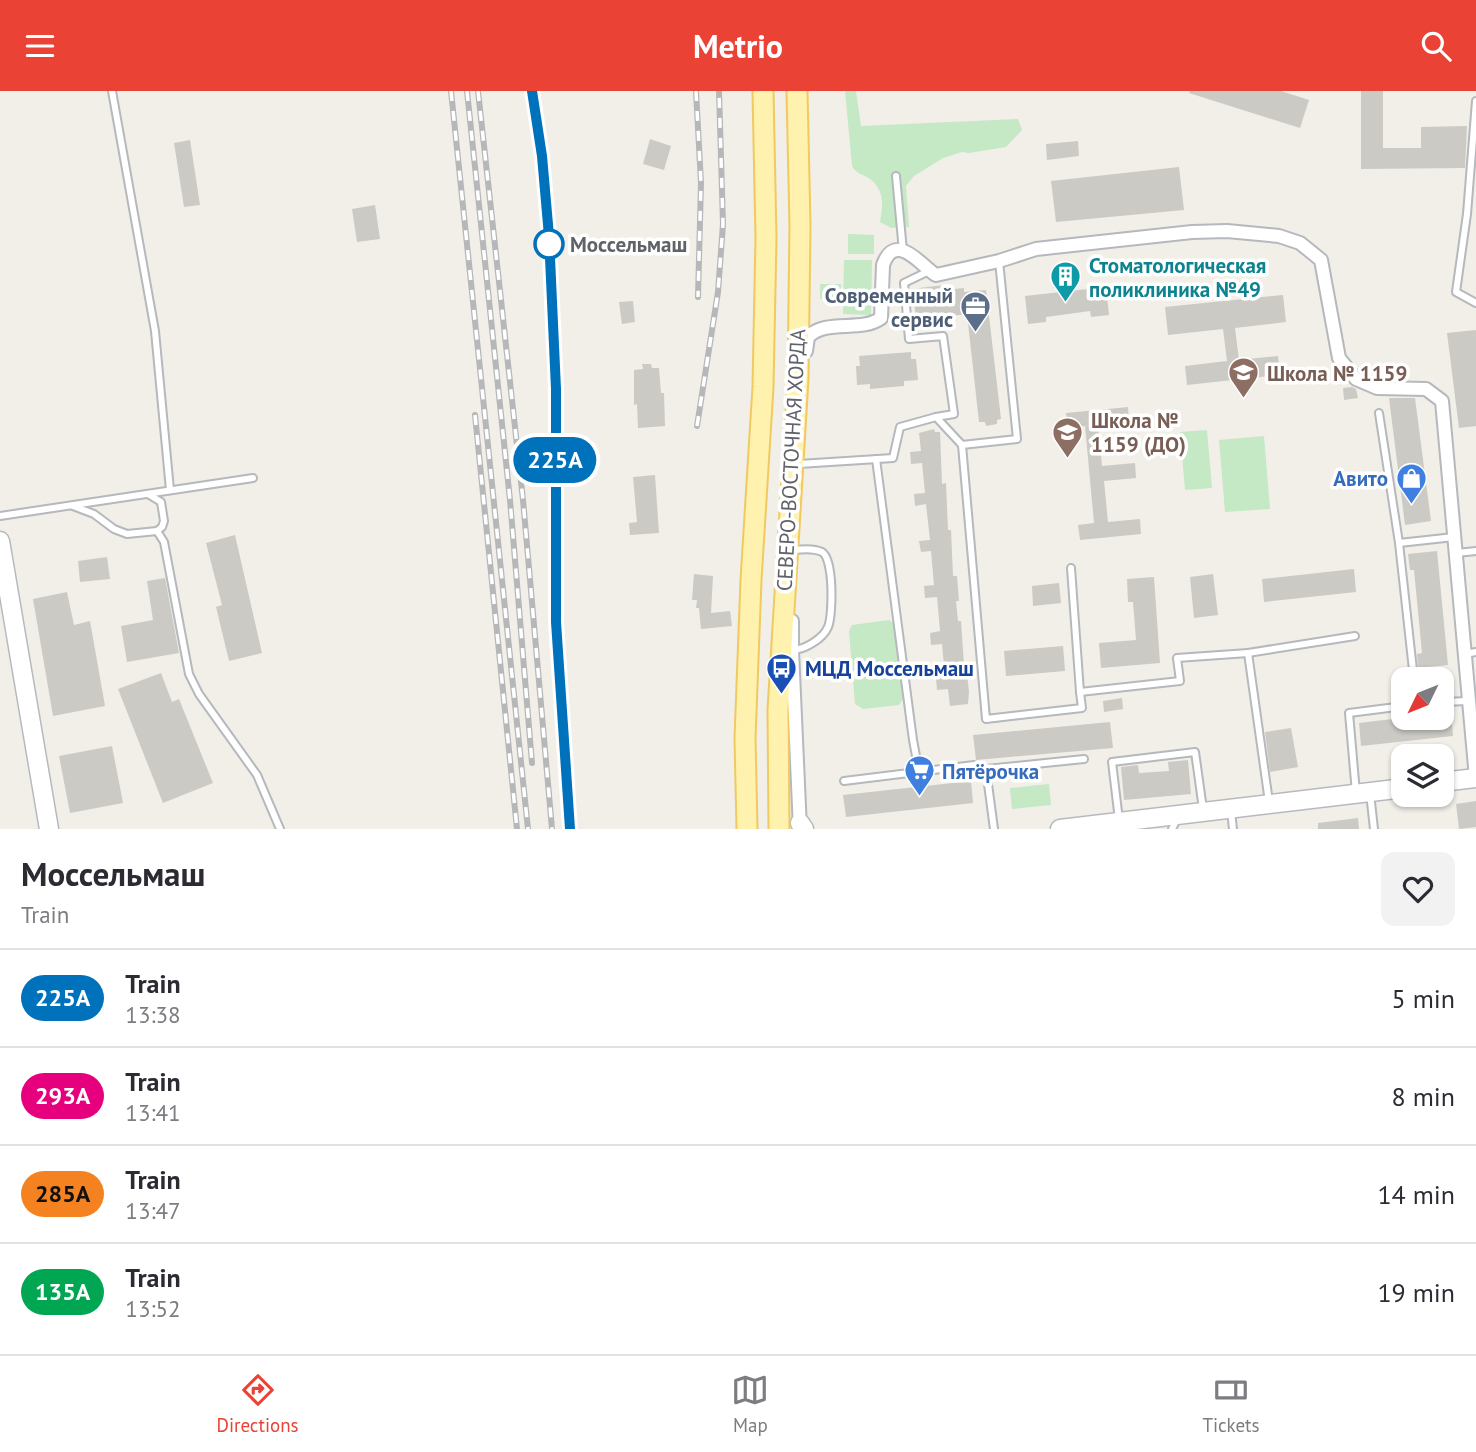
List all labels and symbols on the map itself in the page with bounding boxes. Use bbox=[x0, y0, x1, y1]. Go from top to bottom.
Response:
marker: Моссельмаш bbox=[534, 229, 564, 259]
place label: Моссельмаш bbox=[570, 231, 687, 258]
place label: Стоматологическая поликлиника №49 bbox=[1089, 252, 1266, 303]
building icon: Стоматологическая поликлиника №49 bbox=[1049, 260, 1083, 304]
place label: Современный сервис bbox=[825, 282, 953, 333]
office icon: Современный сервис bbox=[959, 290, 993, 334]
street label: СЕВЕРО-ВОСТОЧНАЯ ХОРДА bbox=[771, 327, 811, 592]
school or university icon: Школа № 1159 bbox=[1227, 356, 1261, 400]
place label: Школа № 1159 bbox=[1267, 360, 1407, 387]
place label: Школа № 1159 (ДО) bbox=[1091, 407, 1186, 458]
school or university icon: Школа № 1159 (ДО) bbox=[1051, 415, 1085, 459]
line badge: 225А bbox=[506, 437, 604, 483]
shop icon: Авито bbox=[1394, 461, 1428, 505]
place label: Авито bbox=[1333, 465, 1388, 492]
bus stop icon: МЦД Моссельмаш bbox=[765, 651, 799, 695]
place label: МЦД Моссельмаш bbox=[805, 655, 974, 682]
north arrow bbox=[1391, 667, 1454, 730]
supermarket icon: Пятёрочка bbox=[902, 754, 936, 798]
place label: Пятёрочка bbox=[942, 758, 1039, 785]

